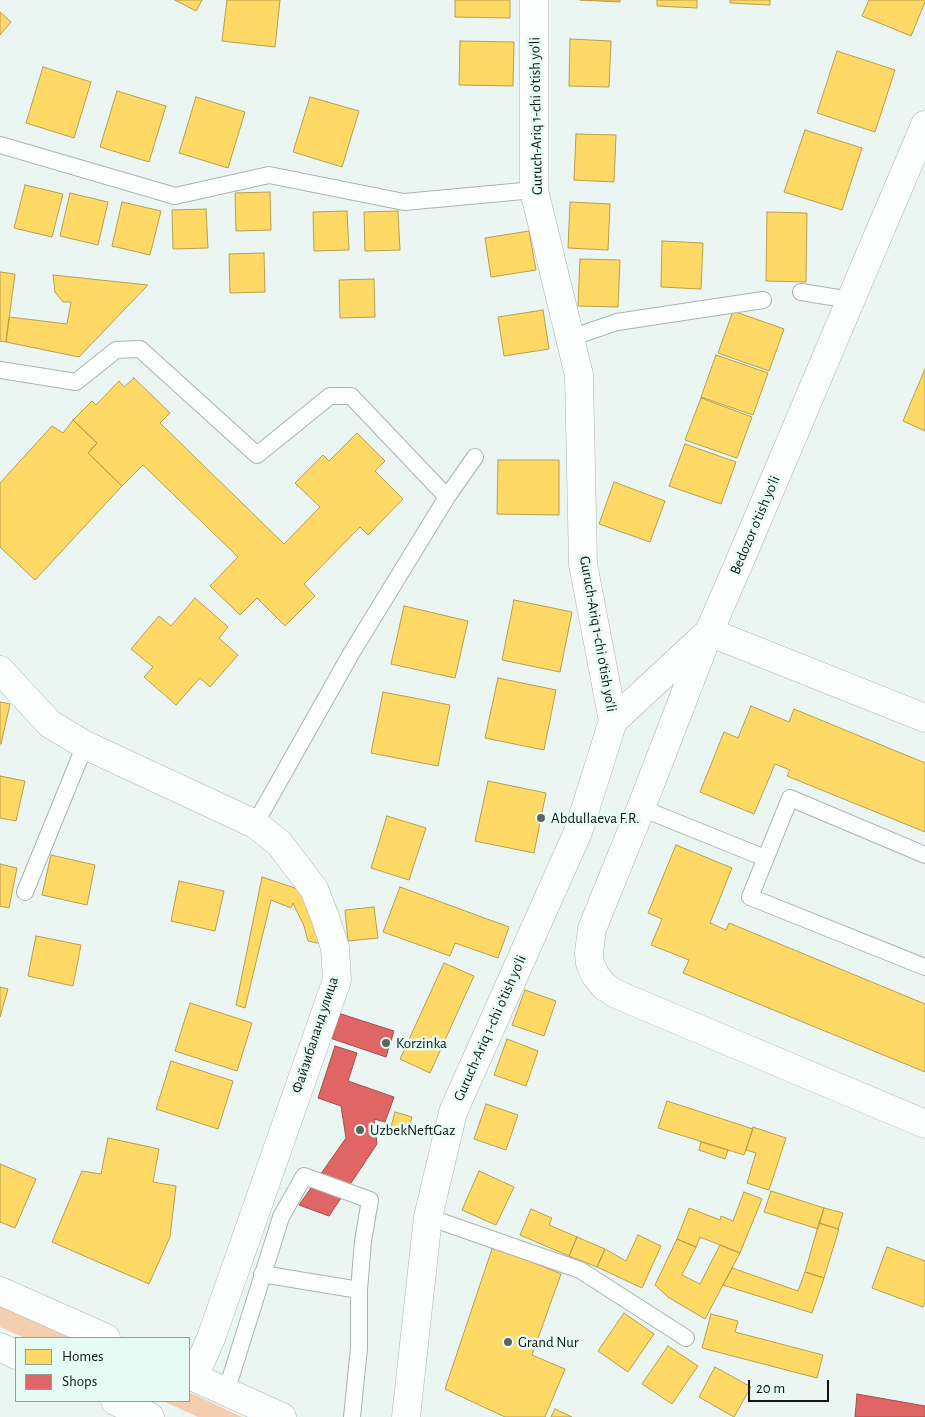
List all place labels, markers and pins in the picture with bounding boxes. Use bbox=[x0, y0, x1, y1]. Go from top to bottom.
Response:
place label: Abdullaeva F.R. bbox=[551, 809, 640, 827]
marker: Abdullaeva F.R. bbox=[535, 812, 547, 824]
place label: Korzinka bbox=[396, 1034, 447, 1052]
marker: Korzinka bbox=[380, 1037, 392, 1049]
place label: UzbekNeftGaz bbox=[370, 1121, 455, 1139]
marker: UzbekNeftGaz bbox=[354, 1124, 366, 1136]
place label: Grand Nur bbox=[518, 1333, 579, 1351]
marker: Grand Nur bbox=[502, 1336, 514, 1348]

